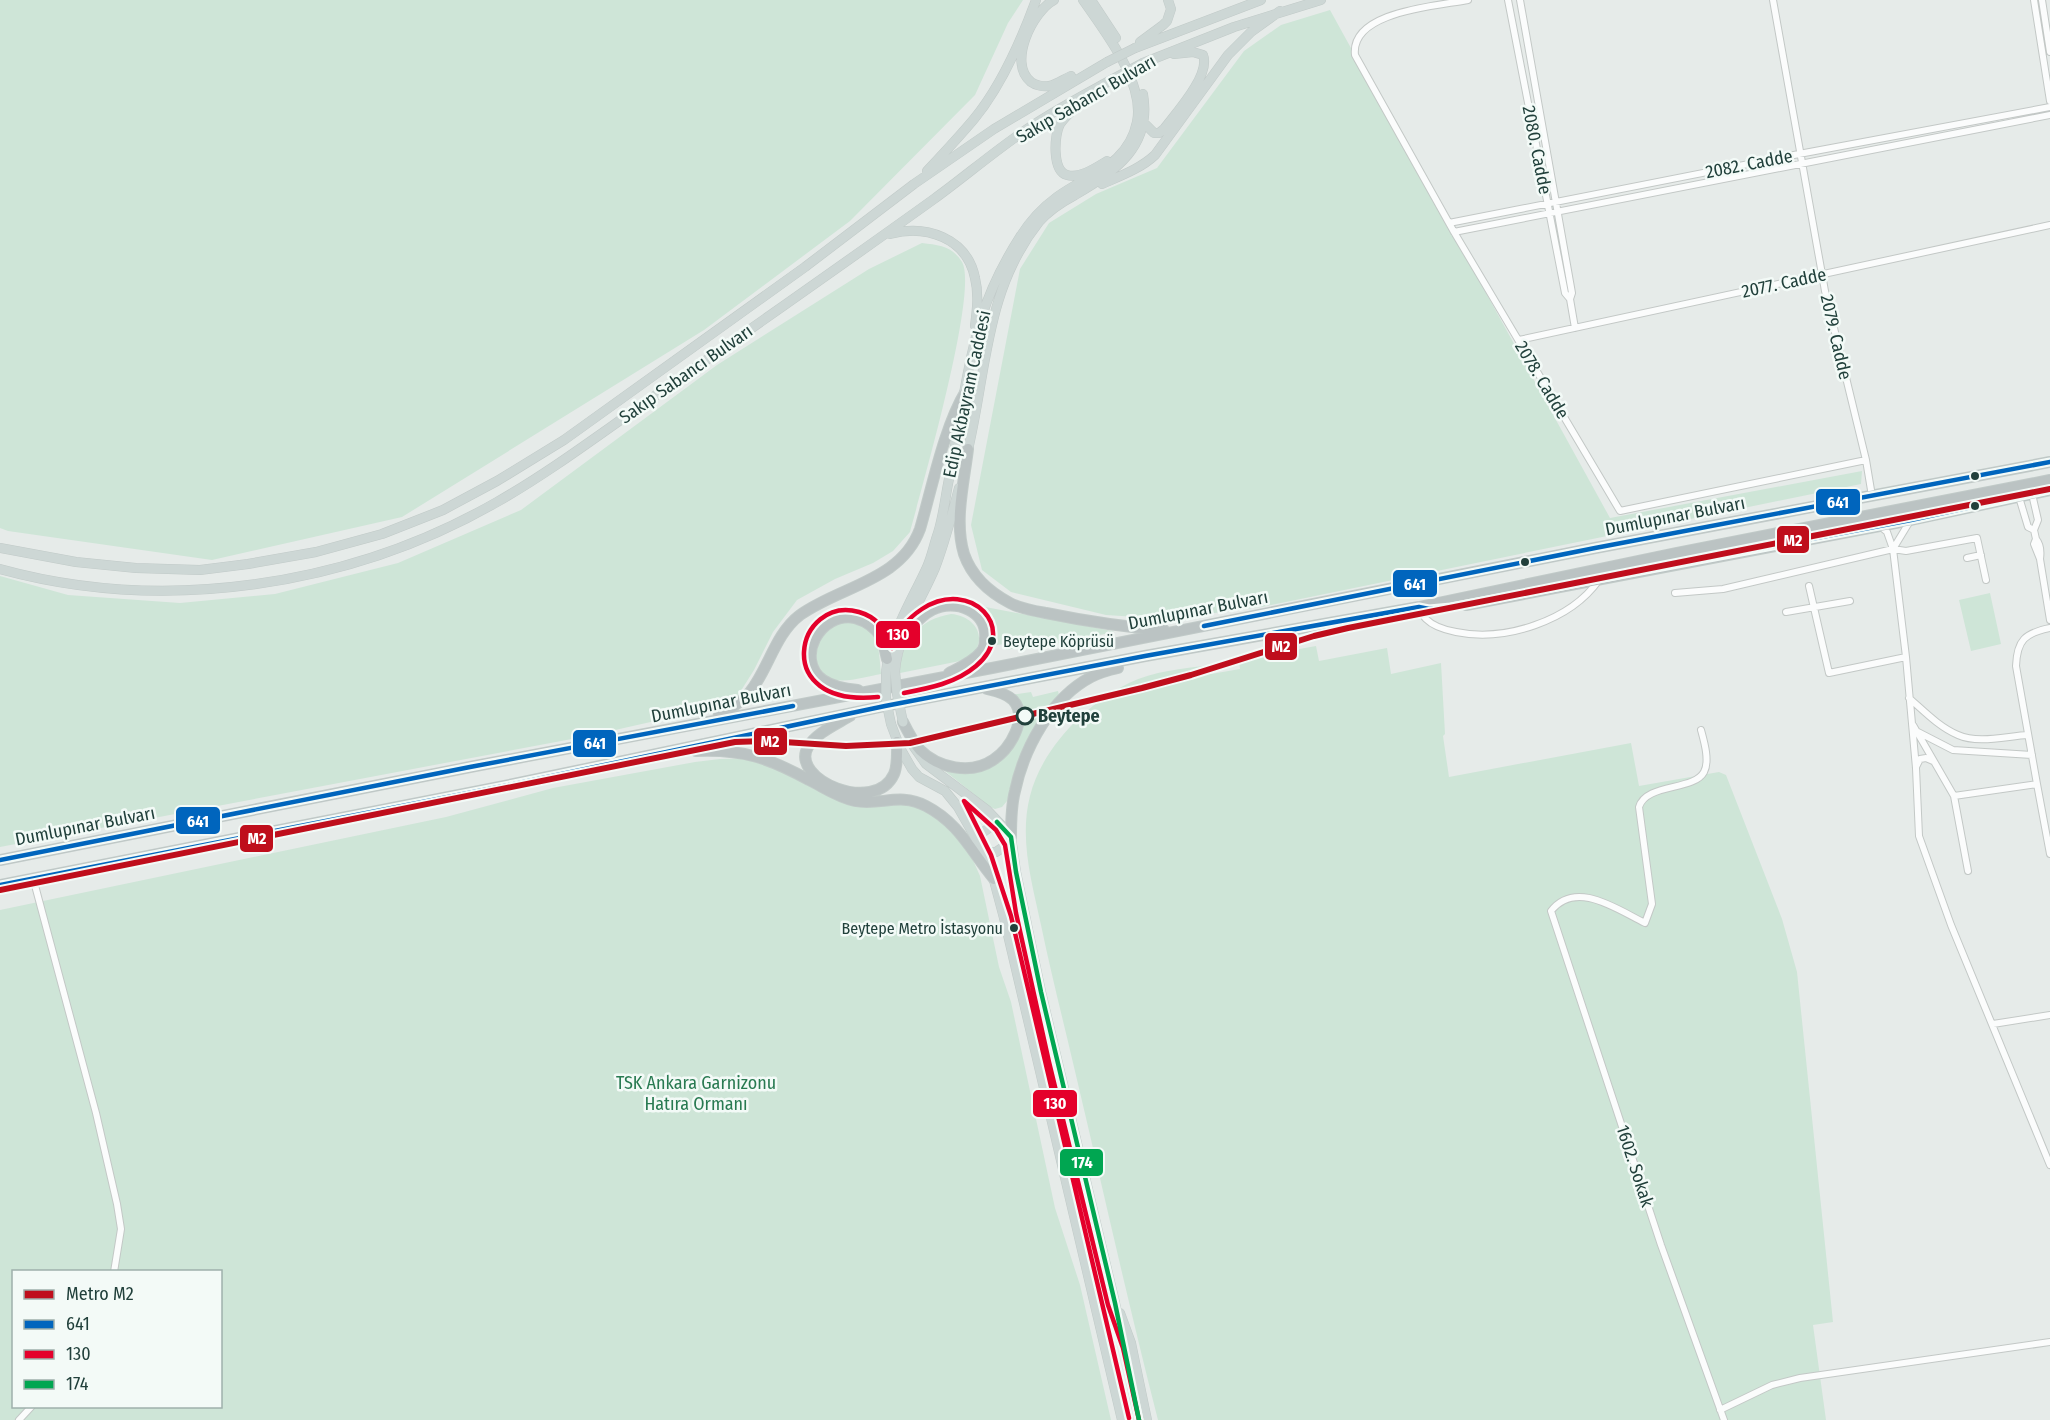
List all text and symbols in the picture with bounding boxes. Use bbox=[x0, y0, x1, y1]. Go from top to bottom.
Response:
street label: Sakıp Sabancı Bulvarı bbox=[1012, 50, 1160, 148]
street label: 2080. Cadde bbox=[1518, 104, 1556, 196]
street label: 2082. Cadde bbox=[1704, 145, 1794, 183]
street label: 2077. Cadde bbox=[1740, 263, 1828, 303]
street label: 2079. Cadde bbox=[1816, 292, 1857, 382]
street label: Edip Akbayram Caddesi bbox=[938, 308, 996, 480]
street label: Sakıp Sabancı Bulvarı bbox=[615, 320, 757, 428]
street label: 2078. Cadde bbox=[1510, 337, 1574, 423]
unlabelled marker bbox=[1969, 470, 1981, 482]
line badge: 641 bbox=[1815, 488, 1861, 516]
street label: Dumlupınar Bulvarı bbox=[1603, 492, 1747, 540]
text: 641 bbox=[1827, 493, 1849, 512]
unlabelled marker bbox=[1969, 500, 1981, 512]
line badge: M2 bbox=[1776, 525, 1810, 554]
text: M2 bbox=[1784, 531, 1803, 550]
unlabelled marker bbox=[1519, 556, 1531, 568]
line badge: 641 bbox=[1392, 569, 1438, 598]
text: 641 bbox=[1404, 575, 1426, 594]
street label: Dumlupınar Bulvarı bbox=[1126, 586, 1270, 634]
line badge: 130 bbox=[875, 620, 921, 649]
text: 130 bbox=[886, 625, 910, 644]
place label: Beytepe Köprüsü bbox=[1003, 632, 1114, 651]
line badge: M2 bbox=[1264, 632, 1298, 661]
marker: Beytepe Köprüsü bbox=[986, 635, 998, 647]
text: M2 bbox=[1272, 637, 1291, 656]
street label: Dumlupınar Bulvarı bbox=[649, 679, 793, 727]
place label: Beytepe bbox=[1038, 705, 1100, 727]
marker: Beytepe bbox=[1016, 707, 1034, 725]
line badge: M2 bbox=[753, 727, 788, 756]
line badge: 641 bbox=[572, 729, 617, 758]
text: M2 bbox=[761, 732, 780, 751]
text: 641 bbox=[584, 734, 606, 753]
street label: Dumlupınar Bulvarı bbox=[13, 802, 157, 850]
line badge: 641 bbox=[175, 806, 221, 835]
text: 641 bbox=[187, 812, 209, 831]
line badge: M2 bbox=[239, 824, 274, 853]
text: M2 bbox=[248, 829, 267, 848]
place label: Beytepe Metro İstasyonu bbox=[842, 919, 1003, 938]
marker: Beytepe Metro İstasyonu bbox=[1008, 922, 1020, 934]
park label: TSK Ankara Garnizonu Hatıra Ormanı bbox=[616, 1072, 776, 1115]
line badge: 130 bbox=[1032, 1089, 1078, 1118]
text: 130 bbox=[1043, 1094, 1067, 1113]
street label: 1602. Sokak bbox=[1611, 1122, 1659, 1210]
line badge: 174 bbox=[1059, 1148, 1104, 1177]
text: 174 bbox=[1071, 1153, 1093, 1172]
legend bbox=[12, 1270, 222, 1408]
text: Metro M2 bbox=[66, 1283, 134, 1305]
text: 641 bbox=[66, 1313, 90, 1335]
text: 130 bbox=[66, 1343, 91, 1365]
text: 174 bbox=[66, 1373, 89, 1395]

